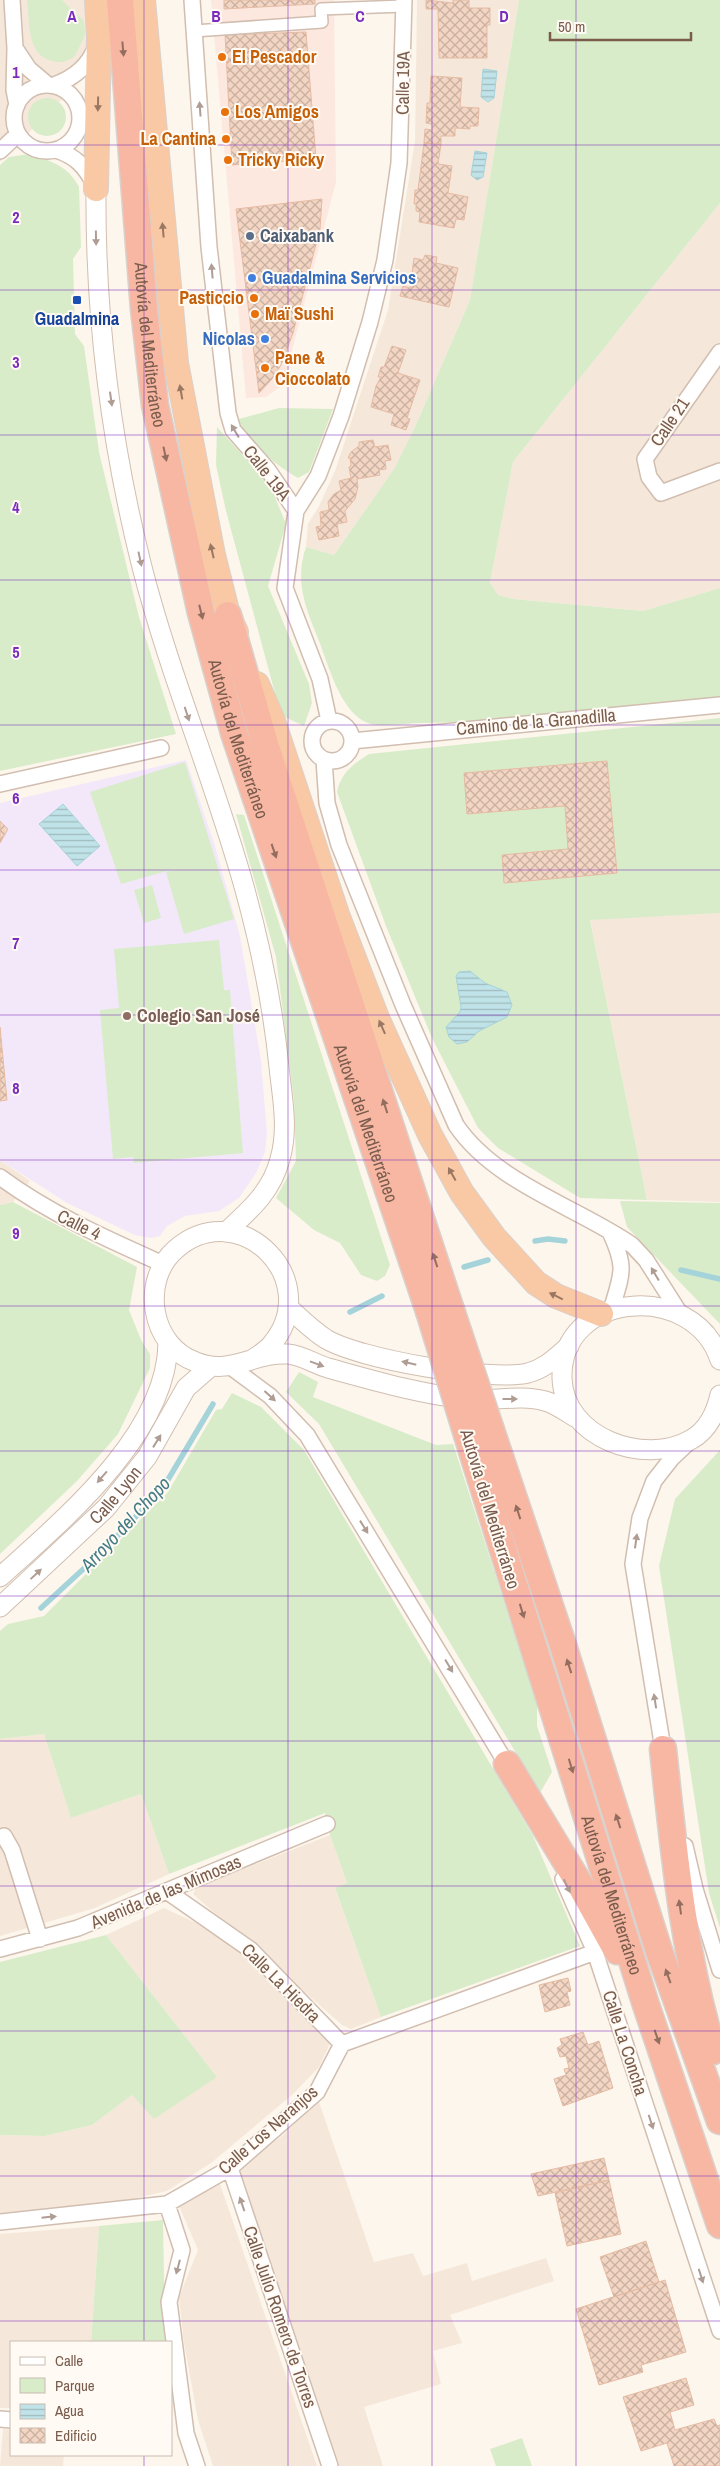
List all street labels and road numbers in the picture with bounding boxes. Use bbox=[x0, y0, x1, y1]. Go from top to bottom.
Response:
street label: Calle 19A bbox=[389, 51, 416, 115]
street label: Autovía del Mediterráneo bbox=[128, 260, 173, 429]
street label: Calle 21 bbox=[644, 392, 696, 451]
street label: Calle 19A bbox=[238, 440, 297, 506]
street label: Autovía del Mediterráneo bbox=[202, 655, 275, 822]
street label: Camino de la Granadilla bbox=[455, 702, 617, 741]
street label: Autovía del Mediterráneo bbox=[327, 1040, 405, 1206]
street label: Calle 4 bbox=[53, 1203, 105, 1246]
street label: Autovía del Mediterráneo bbox=[454, 1425, 527, 1592]
street label: Calle Lyon bbox=[83, 1460, 147, 1530]
street label: Autovía del Mediterráneo bbox=[575, 1811, 649, 1978]
street label: Avenida de las Mimosas bbox=[86, 1849, 245, 1935]
street label: Calle La Hiedra bbox=[236, 1938, 326, 2028]
street label: Calle La Concha bbox=[597, 1987, 654, 2099]
street label: Calle Los Naranjos bbox=[212, 2079, 323, 2180]
street label: Calle Julio Romero de Torres bbox=[238, 2223, 323, 2411]

